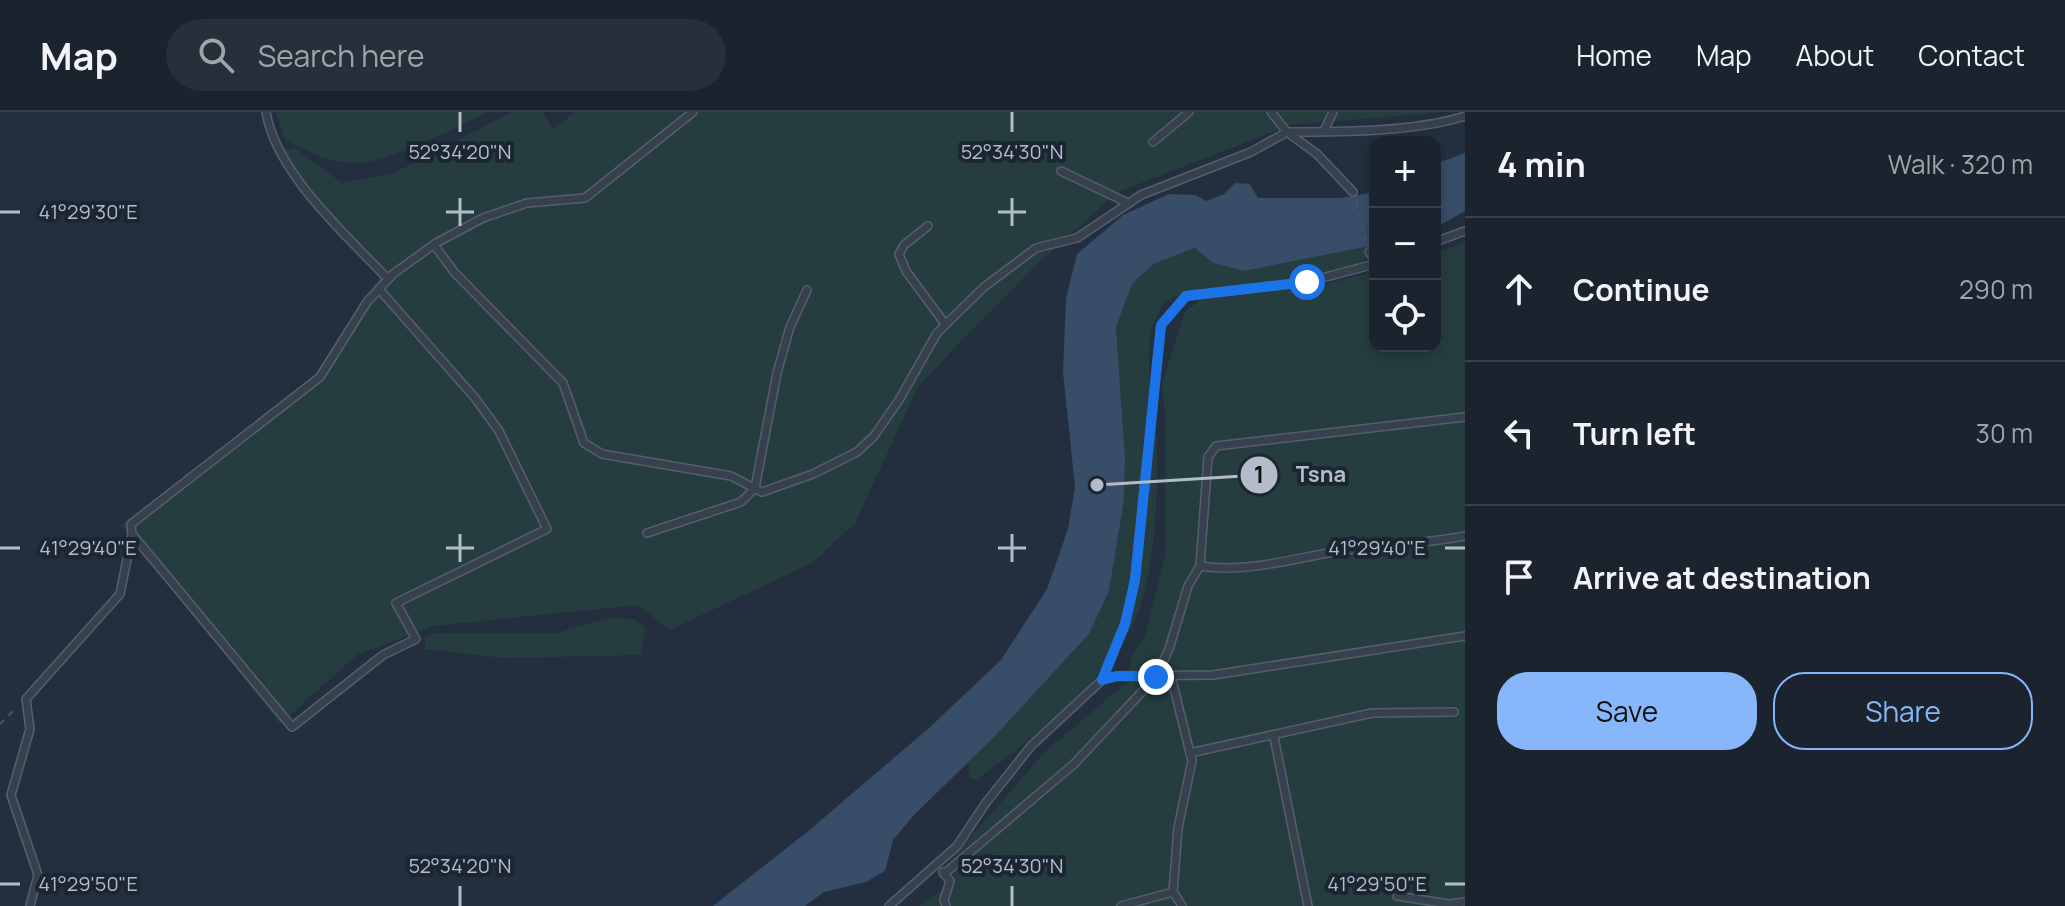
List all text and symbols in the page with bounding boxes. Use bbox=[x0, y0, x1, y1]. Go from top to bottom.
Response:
search box bbox=[166, 19, 726, 91]
text: Map bbox=[40, 29, 118, 81]
icon: search bbox=[194, 33, 238, 77]
text: Search here bbox=[258, 35, 425, 76]
text: Home bbox=[1576, 36, 1652, 74]
text: Map bbox=[1696, 36, 1752, 74]
text: About bbox=[1796, 36, 1874, 74]
text: Contact bbox=[1918, 36, 2025, 74]
map controls bbox=[1369, 136, 1441, 352]
button: + bbox=[1369, 136, 1441, 208]
text: 52°34'20"N bbox=[408, 138, 512, 165]
text: 52°34'30"N bbox=[961, 138, 1063, 165]
text: 4 min bbox=[1497, 141, 1586, 187]
text: Walk · 320 m bbox=[1888, 146, 2033, 182]
text: 41°29'30"E bbox=[38, 198, 138, 225]
button: − bbox=[1369, 208, 1441, 280]
route start bbox=[1289, 264, 1325, 300]
icon: ahead bbox=[1497, 267, 1541, 311]
text: Continue bbox=[1573, 269, 1709, 310]
text: 290 m bbox=[1959, 271, 2033, 307]
button: locate bbox=[1369, 280, 1441, 352]
icon: left bbox=[1497, 411, 1541, 455]
text: Turn left bbox=[1573, 413, 1696, 454]
text: 30 m bbox=[1976, 415, 2033, 451]
callout: Tsna bbox=[1239, 452, 1362, 498]
text: 1 bbox=[1254, 457, 1264, 490]
text: Tsna bbox=[1296, 459, 1346, 489]
text: 41°29'40"E bbox=[39, 534, 137, 561]
text: 41°29'40"E bbox=[1328, 534, 1426, 561]
icon: arrive bbox=[1497, 555, 1541, 599]
text: Arrive at destination bbox=[1573, 557, 1871, 598]
route end bbox=[1138, 659, 1174, 695]
button: Save bbox=[1497, 672, 1757, 750]
button: Share bbox=[1773, 672, 2033, 750]
text: 52°34'20"N bbox=[408, 852, 512, 879]
text: 52°34'30"N bbox=[961, 852, 1063, 879]
text: 41°29'50"E bbox=[38, 870, 138, 897]
text: 41°29'50"E bbox=[1327, 870, 1427, 897]

